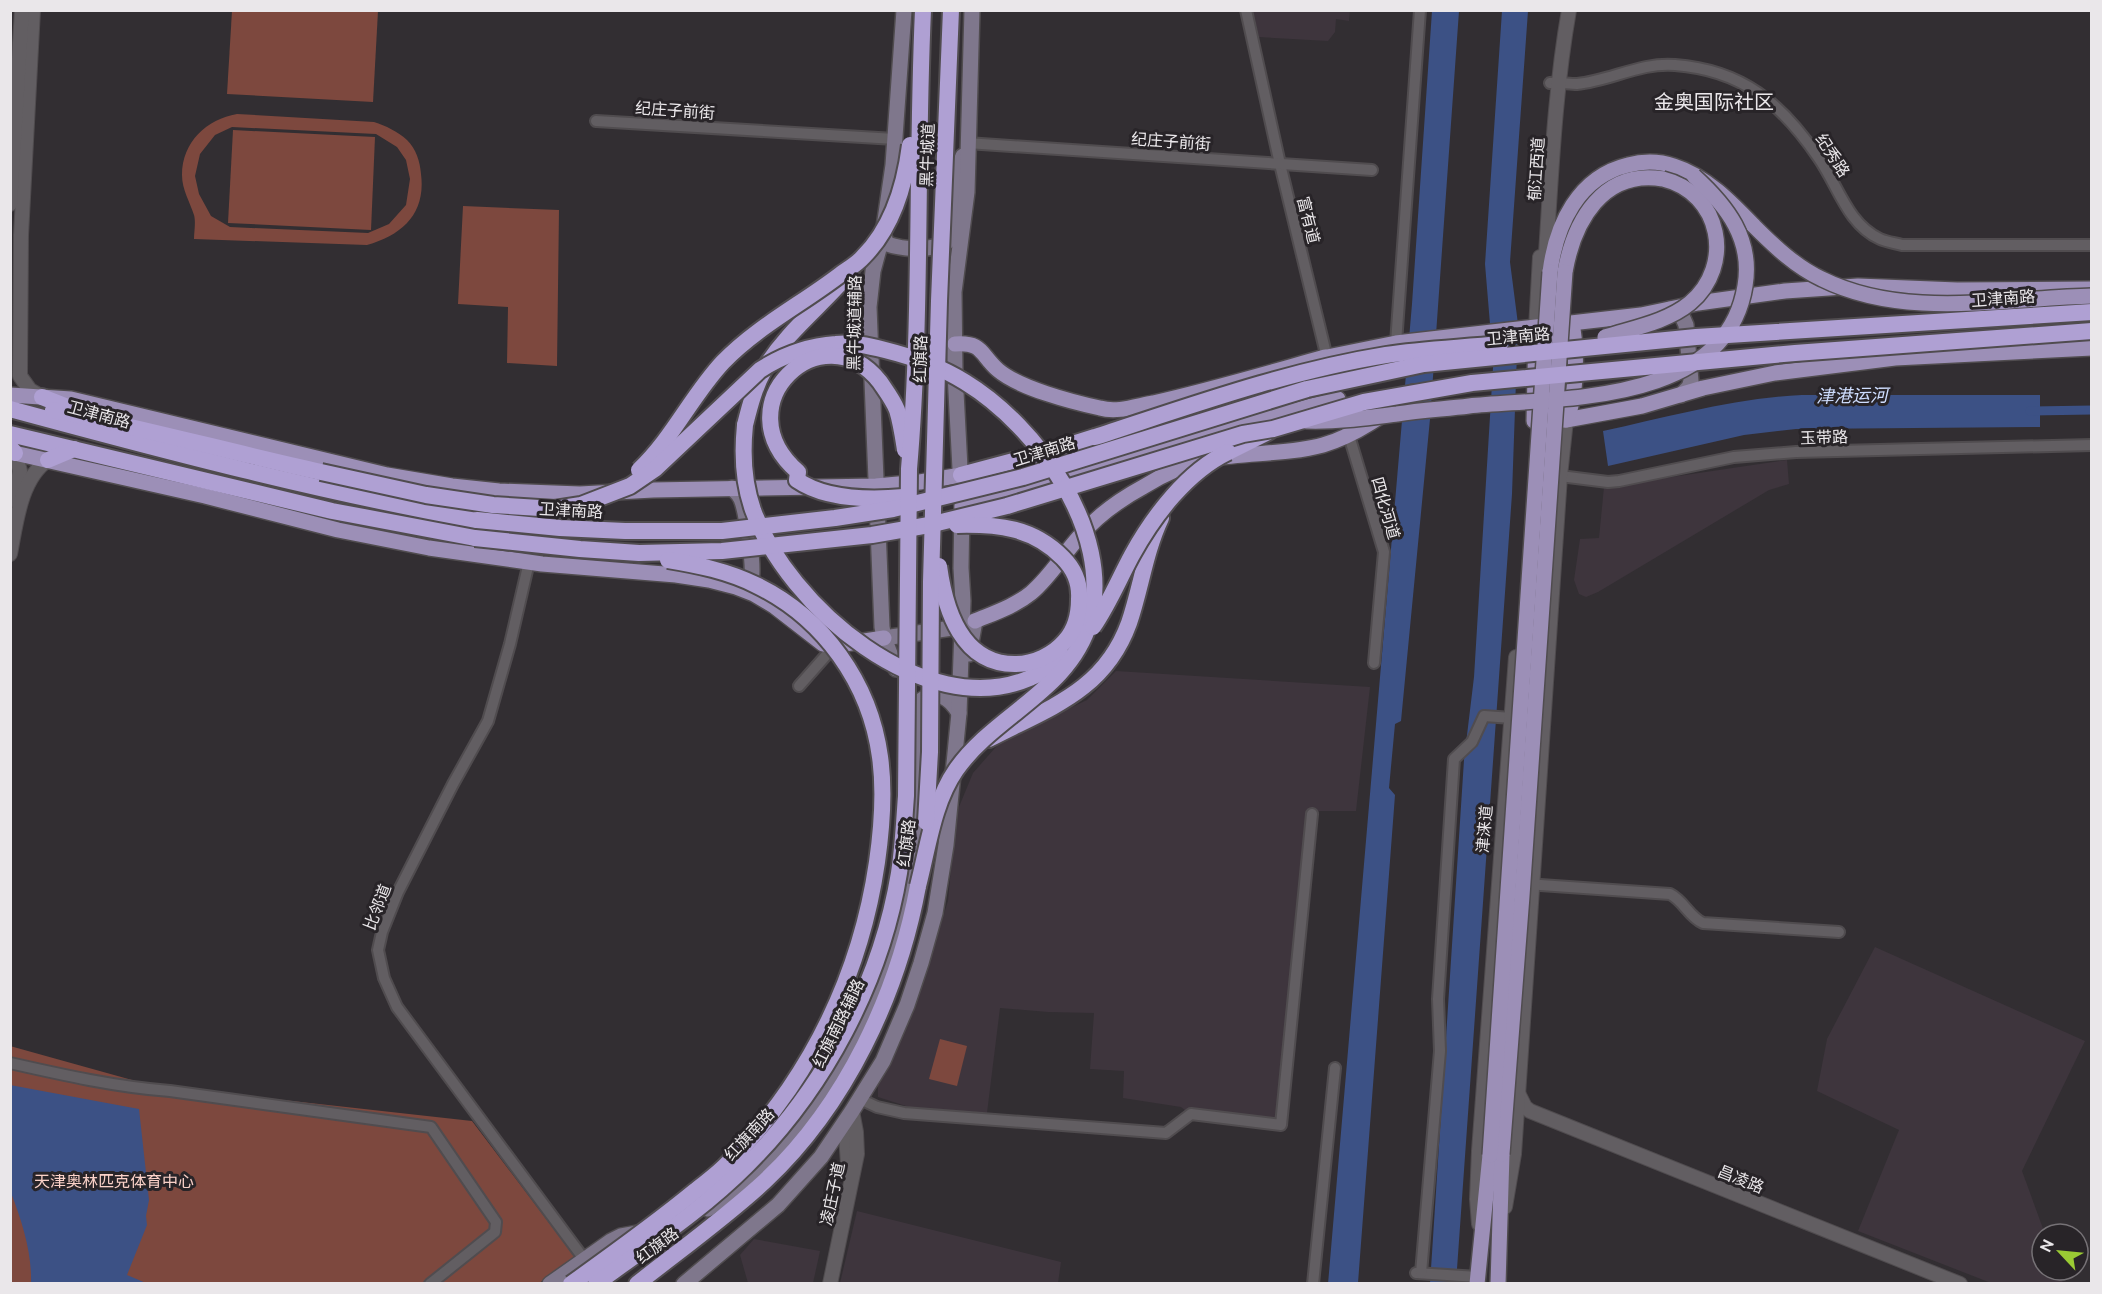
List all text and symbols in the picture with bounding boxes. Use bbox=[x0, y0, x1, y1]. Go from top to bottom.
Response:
district label: 金奥国际社区 bbox=[1654, 90, 1774, 113]
street label: 纪庄子前街 bbox=[634, 98, 716, 122]
street label: 黑牛城道 bbox=[917, 123, 937, 187]
street label: 纪庄子前街 bbox=[1130, 129, 1212, 153]
street label: 纪秀路 bbox=[1812, 130, 1854, 180]
street label: 郁江西道 bbox=[1525, 136, 1547, 202]
street label: 富有道 bbox=[1294, 195, 1324, 245]
street label: 黑牛城道辅路 bbox=[844, 275, 864, 371]
street label: 卫津南路 bbox=[1970, 287, 2036, 309]
street label: 卫津南路 bbox=[1485, 324, 1551, 348]
street label: 红旗路 bbox=[911, 335, 929, 383]
water label: 津港运河 bbox=[1816, 384, 1891, 406]
street label: 卫津南路 bbox=[66, 397, 132, 431]
street label: 玉带路 bbox=[1800, 427, 1848, 447]
street label: 卫津南路 bbox=[1011, 433, 1077, 469]
street label: 四化河道 bbox=[1369, 475, 1403, 541]
street label: 卫津南路 bbox=[539, 499, 603, 521]
street label: 津涞道 bbox=[1473, 804, 1495, 854]
street label: 红旗路 bbox=[894, 818, 918, 868]
street label: 比邻道 bbox=[360, 881, 394, 933]
street label: 红旗南路辅路 bbox=[809, 976, 867, 1070]
street label: 红旗南路 bbox=[721, 1104, 777, 1164]
street label: 凌庄子道 bbox=[817, 1161, 847, 1227]
street label: 昌凌路 bbox=[1715, 1162, 1767, 1196]
park label: 天津奥林匹克体育中心 bbox=[34, 1172, 194, 1190]
north arrow bbox=[2030, 1222, 2090, 1282]
street label: 红旗路 bbox=[632, 1223, 682, 1267]
text: N bbox=[2036, 1236, 2057, 1255]

